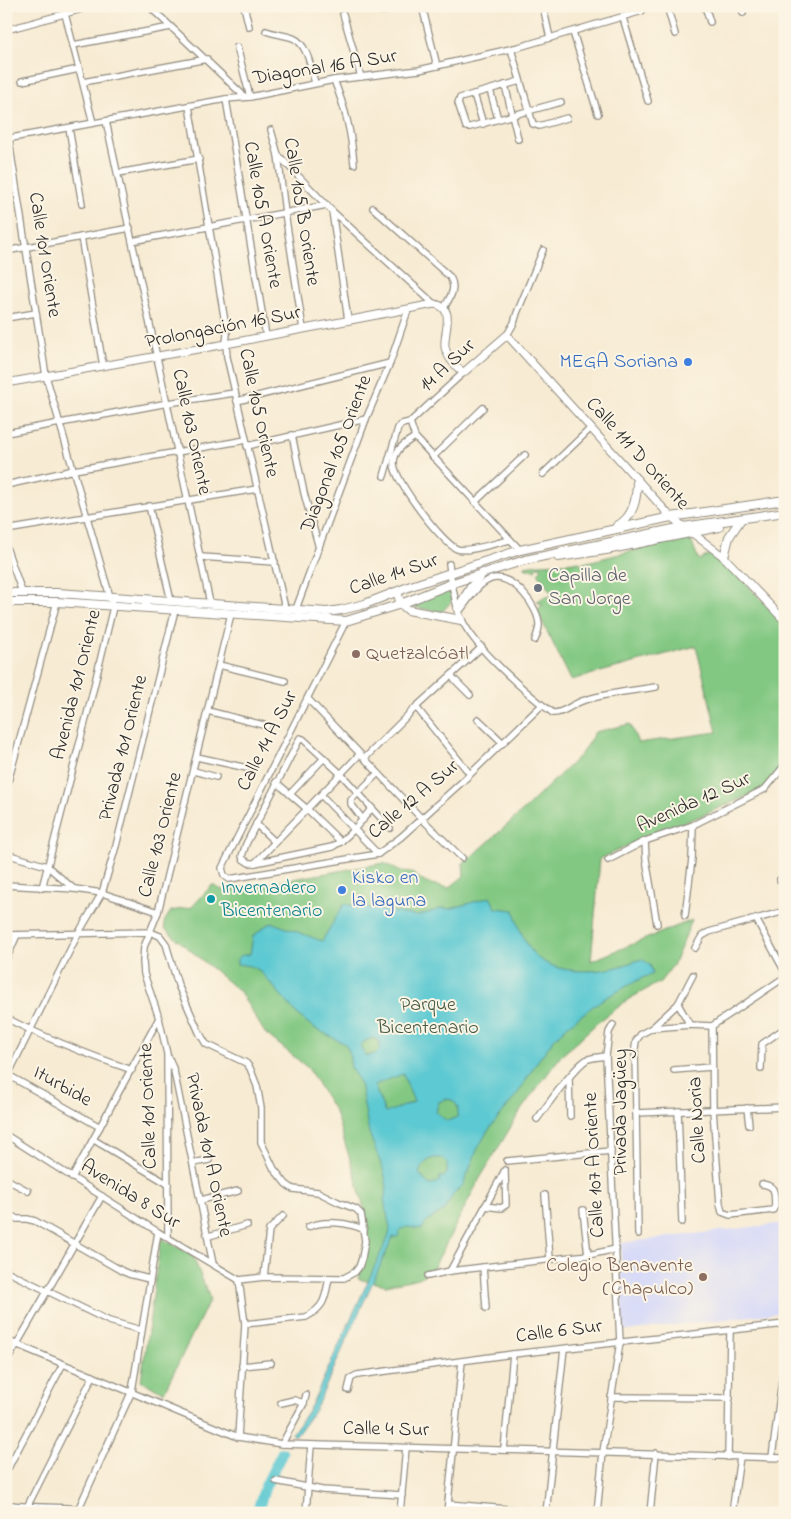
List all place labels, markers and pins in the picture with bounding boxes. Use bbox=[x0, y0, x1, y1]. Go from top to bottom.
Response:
place label: MEGA Soriana bbox=[559, 348, 678, 377]
marker: MEGA Soriana bbox=[682, 356, 694, 368]
place label: Capilla de San Jorge bbox=[548, 562, 631, 615]
marker: Capilla de San Jorge bbox=[532, 582, 544, 594]
place label: Quetzalcóatl bbox=[366, 640, 469, 669]
marker: Quetzalcóatl bbox=[350, 648, 362, 660]
place label: Kisko en la laguna bbox=[352, 864, 426, 917]
place label: Invernadero Bicentenario bbox=[220, 874, 322, 926]
marker: Kisko en la laguna bbox=[336, 884, 348, 896]
marker: Invernadero Bicentenario bbox=[205, 893, 217, 905]
place label: Colegio Benavente (Chapulco) bbox=[546, 1252, 693, 1304]
marker: Colegio Benavente (Chapulco) bbox=[697, 1271, 709, 1283]

